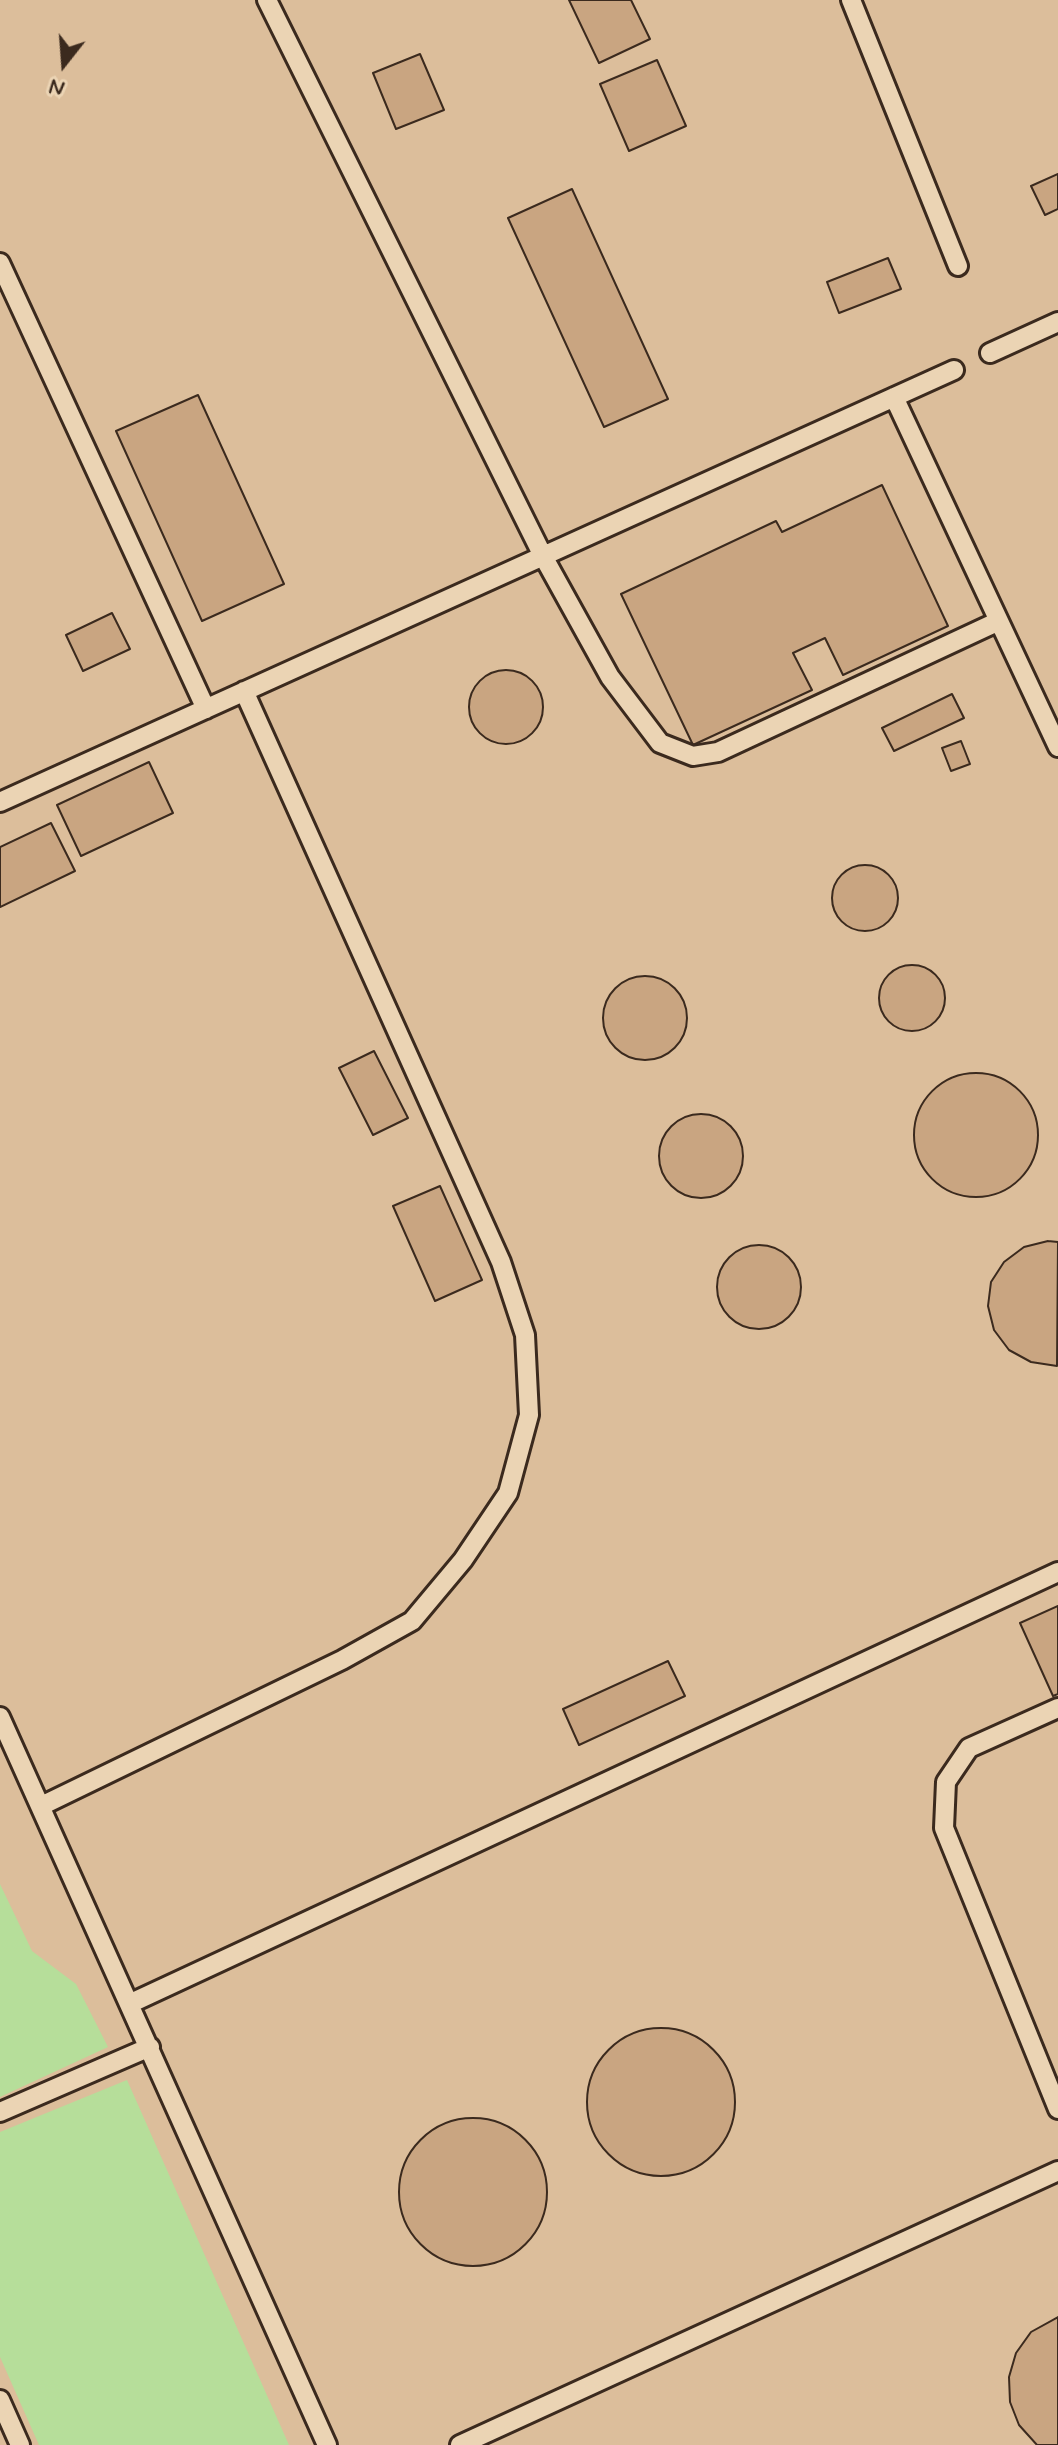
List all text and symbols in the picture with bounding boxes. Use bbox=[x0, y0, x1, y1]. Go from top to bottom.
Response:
north arrow bbox=[24, 24, 104, 104]
text: N bbox=[46, 71, 68, 102]

